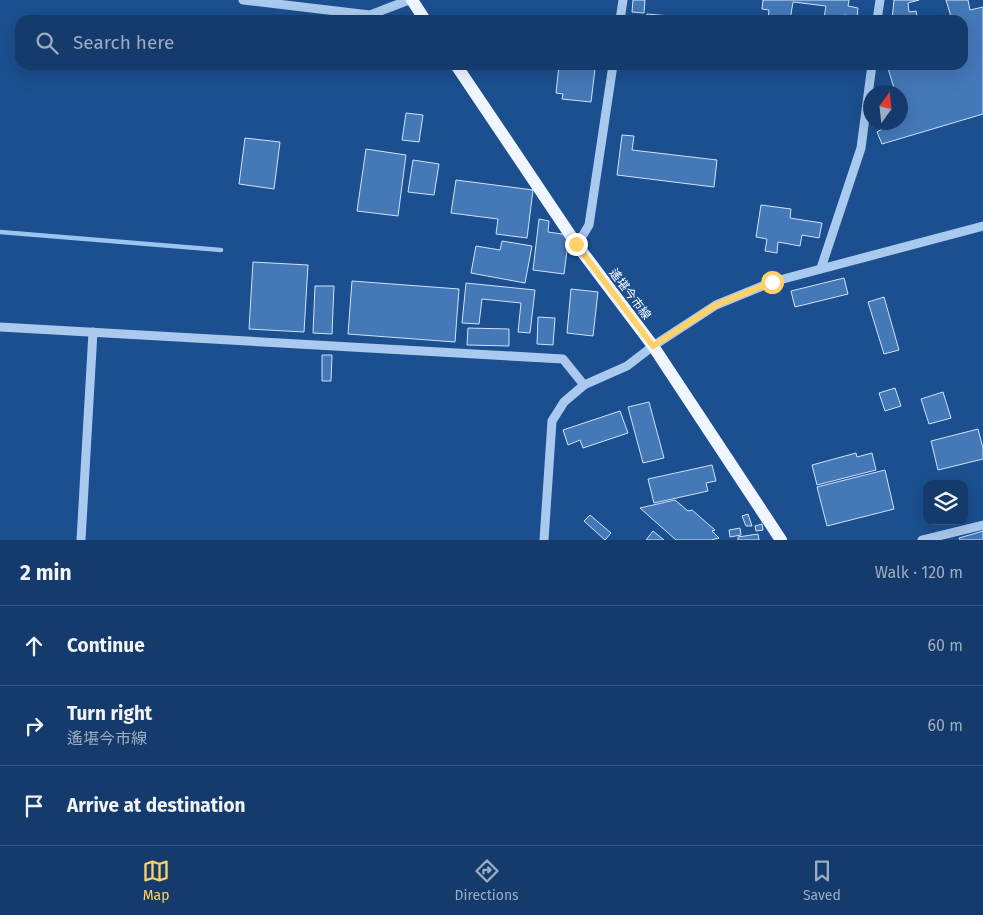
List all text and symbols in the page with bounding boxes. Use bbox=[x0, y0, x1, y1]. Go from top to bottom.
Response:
search box bbox=[15, 15, 968, 70]
icon: search bbox=[33, 29, 61, 57]
text: Search here bbox=[73, 31, 174, 54]
north arrow bbox=[863, 85, 908, 130]
route end bbox=[565, 233, 588, 256]
street label: 遙堪今市線 bbox=[606, 266, 654, 322]
route start bbox=[761, 271, 784, 294]
map controls bbox=[923, 480, 968, 525]
button: layers bbox=[923, 480, 968, 525]
text: 2 min bbox=[20, 560, 72, 586]
text: Walk · 120 m bbox=[875, 563, 963, 582]
icon: ahead bbox=[20, 632, 48, 660]
text: Continue bbox=[67, 634, 145, 657]
text: 60 m bbox=[928, 636, 963, 655]
text: Turn right bbox=[67, 702, 152, 725]
icon: right bbox=[20, 712, 48, 740]
text: 60 m bbox=[928, 716, 963, 735]
text: 遙堪今市線 bbox=[67, 729, 147, 748]
icon: arrive bbox=[20, 792, 48, 820]
text: Arrive at destination bbox=[67, 794, 246, 817]
tab: Map bbox=[142, 857, 170, 904]
tab: Directions bbox=[454, 857, 519, 904]
tab: Saved bbox=[803, 857, 841, 904]

